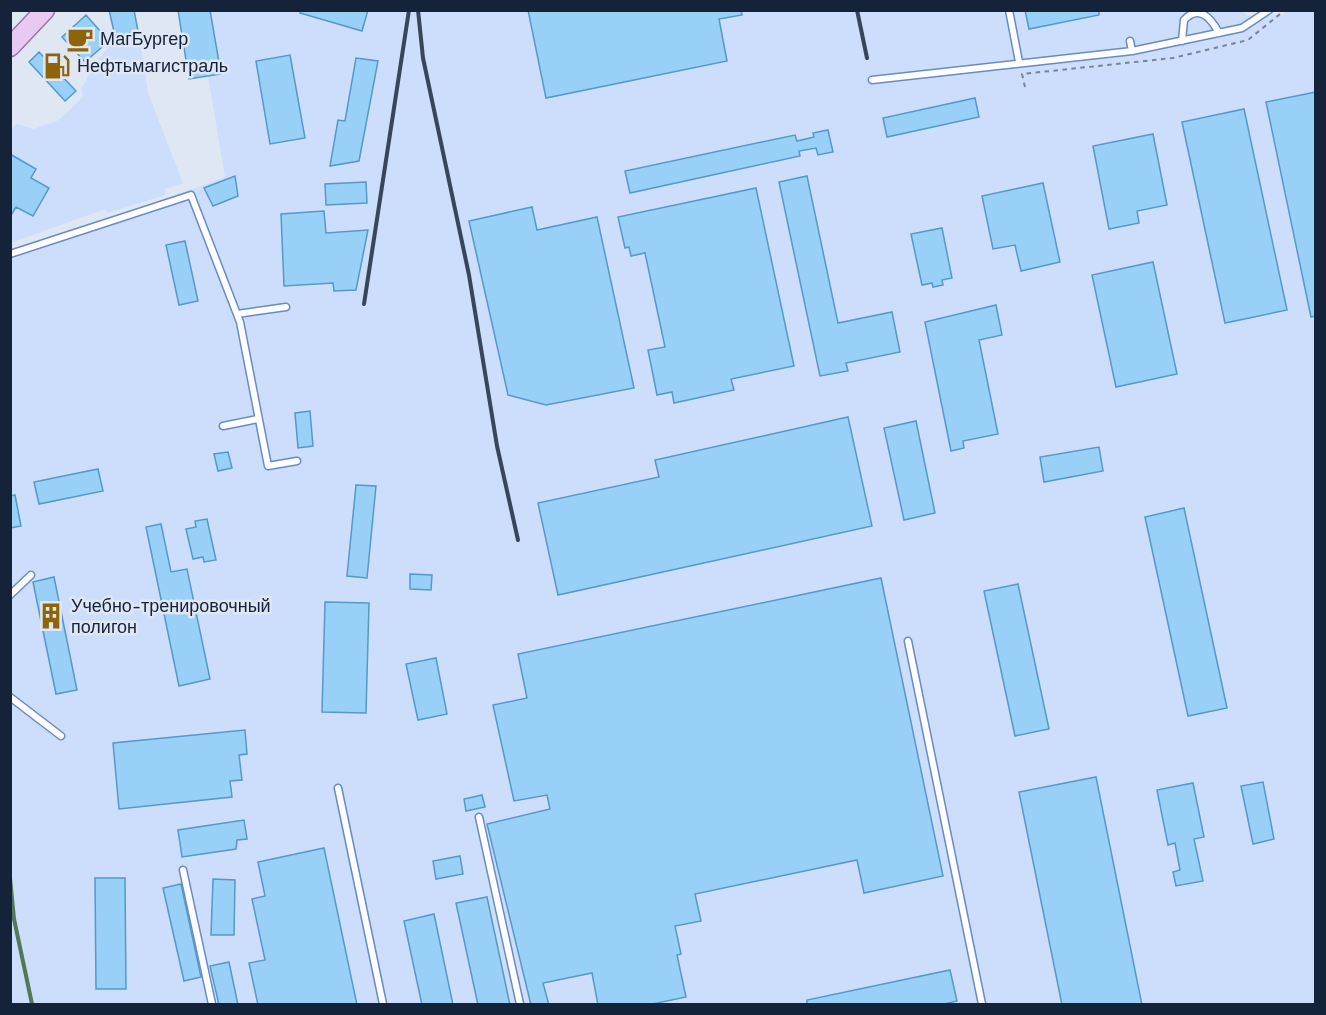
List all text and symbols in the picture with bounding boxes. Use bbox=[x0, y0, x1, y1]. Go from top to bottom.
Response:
cafe icon: МагБургер bbox=[65, 24, 95, 54]
place label: МагБургер bbox=[100, 28, 188, 49]
fuel station icon: Нефтьмагистраль bbox=[42, 51, 72, 81]
place label: Нефтьмагистраль bbox=[77, 55, 228, 76]
place label: Учебно-тренировочный полигон bbox=[71, 595, 271, 637]
building icon: Учебно-тренировочный полигон bbox=[36, 601, 66, 631]

